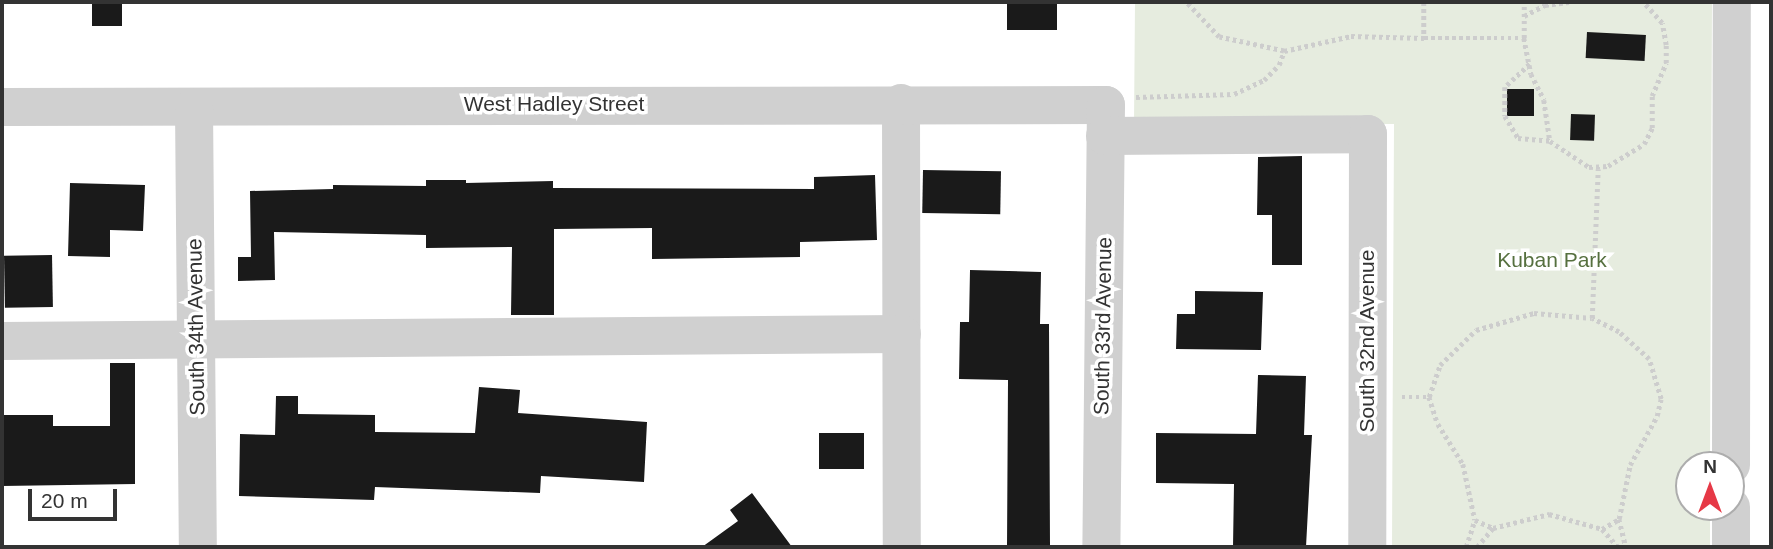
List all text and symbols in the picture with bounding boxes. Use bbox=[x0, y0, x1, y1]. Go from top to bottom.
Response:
street label: West Hadley Street bbox=[464, 91, 644, 117]
street label: South 33rd Avenue bbox=[1089, 236, 1117, 416]
street label: South 34th Avenue bbox=[182, 238, 210, 416]
park label: Kuban Park bbox=[1497, 247, 1607, 273]
street label: South 32nd Avenue bbox=[1354, 249, 1380, 433]
north arrow bbox=[1675, 451, 1745, 521]
text: N bbox=[1703, 456, 1717, 477]
scale bar bbox=[32, 476, 121, 520]
text: 20 m bbox=[41, 489, 88, 512]

